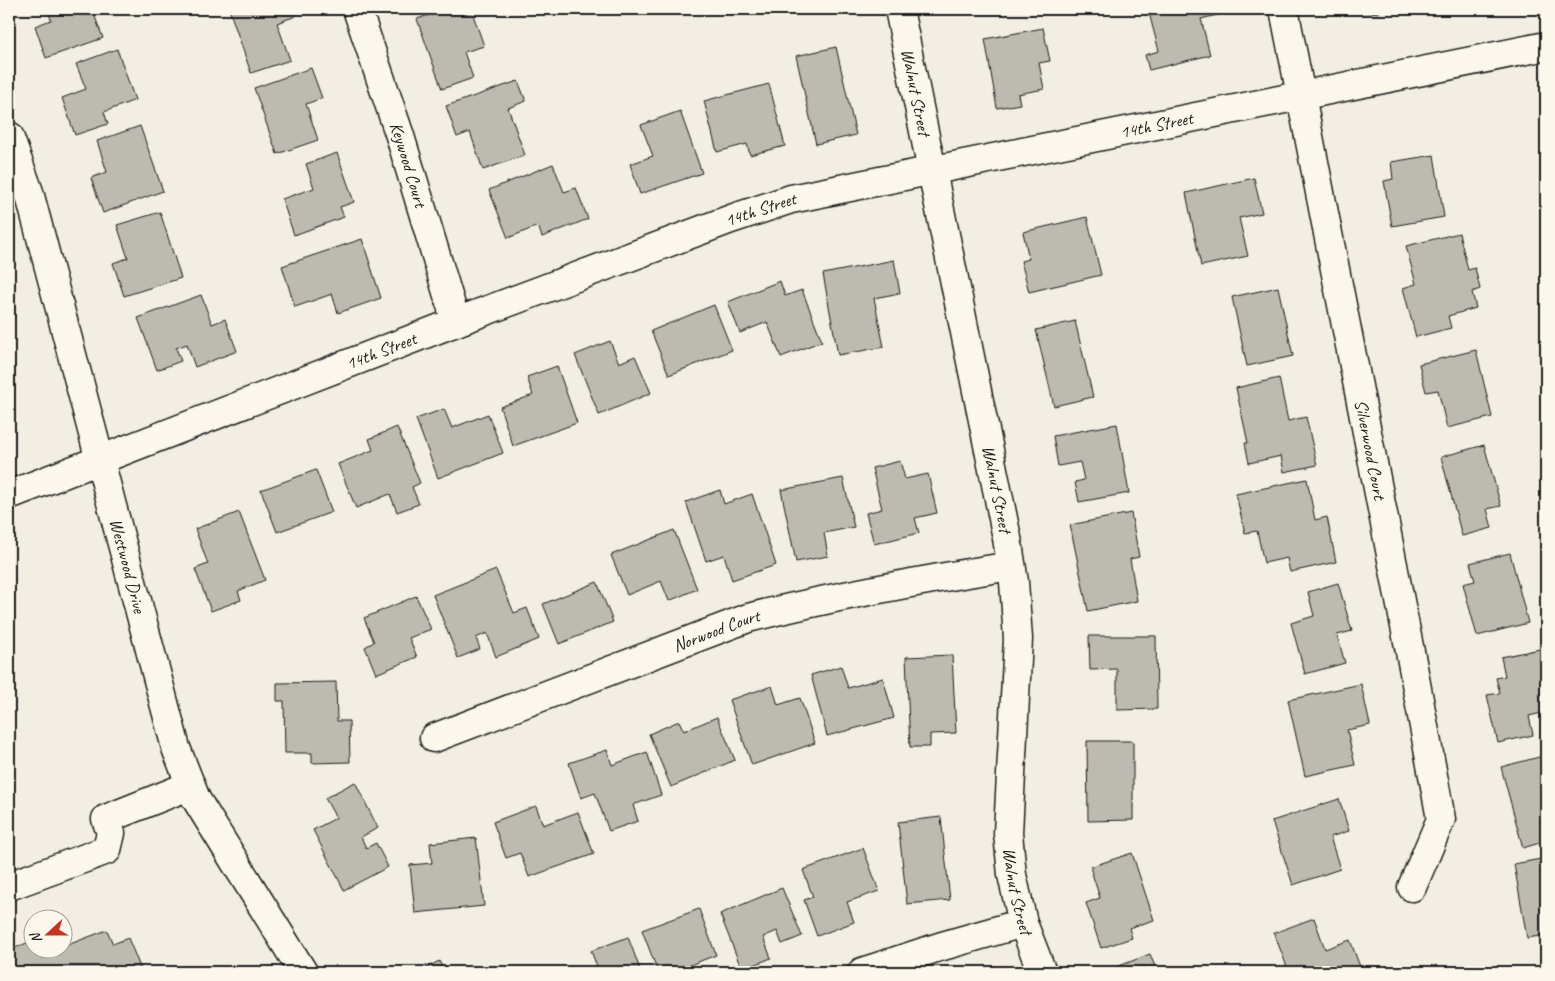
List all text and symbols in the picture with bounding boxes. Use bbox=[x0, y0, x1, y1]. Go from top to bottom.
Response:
street label: Walnut Street bbox=[896, 47, 936, 141]
street label: 14th Street bbox=[1118, 106, 1197, 143]
street label: Keywood Court bbox=[385, 119, 432, 212]
street label: 14th Street bbox=[722, 187, 800, 231]
street label: 14th Street bbox=[343, 327, 421, 375]
street label: Silverwood Court bbox=[1350, 398, 1391, 503]
street label: Walnut Street bbox=[977, 444, 1017, 538]
street label: Westwood Drive bbox=[105, 516, 151, 616]
street label: Norwood Court bbox=[670, 604, 764, 657]
street label: Walnut Street bbox=[998, 847, 1039, 941]
north arrow bbox=[22, 908, 72, 958]
text: N bbox=[26, 929, 46, 946]

